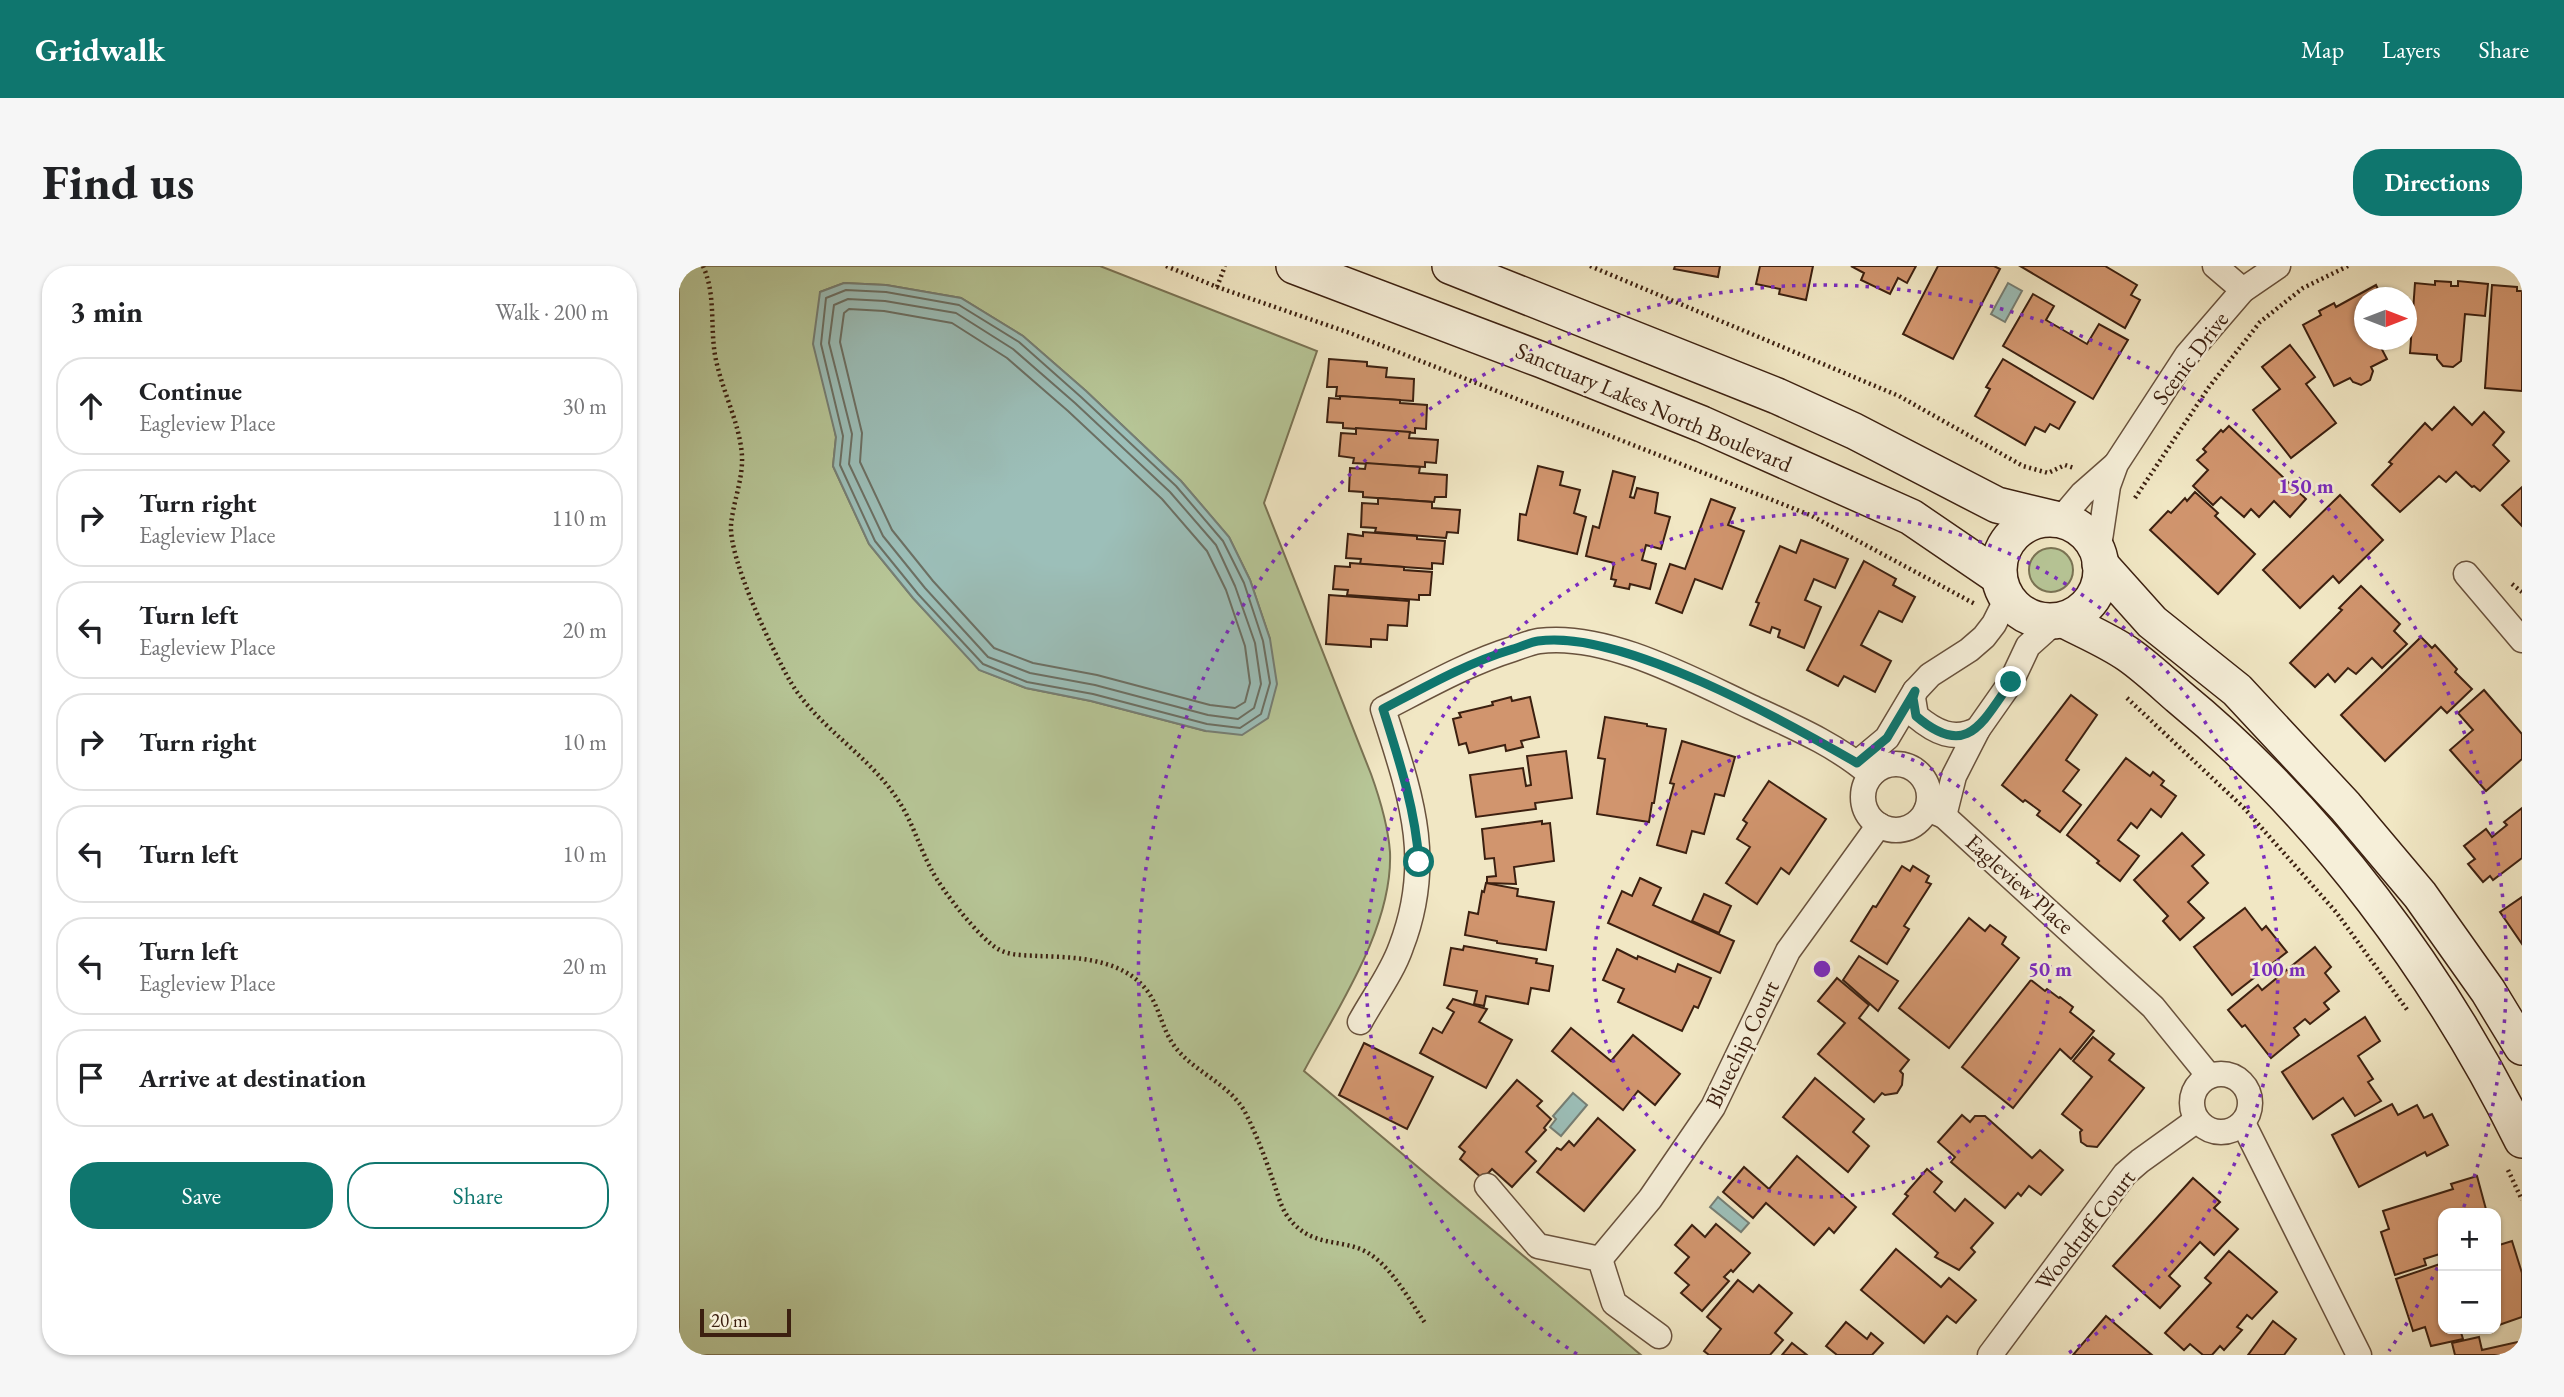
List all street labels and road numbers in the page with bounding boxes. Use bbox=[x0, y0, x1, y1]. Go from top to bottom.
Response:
street label: Scenic Drive bbox=[2145, 305, 2235, 411]
street label: Sanctuary Lakes North Boulevard bbox=[1511, 335, 1797, 479]
street label: Eagleview Place bbox=[1959, 827, 2081, 941]
street label: Bluechip Court bbox=[1698, 975, 1786, 1113]
street label: Woodruff Court bbox=[2028, 1163, 2142, 1297]

